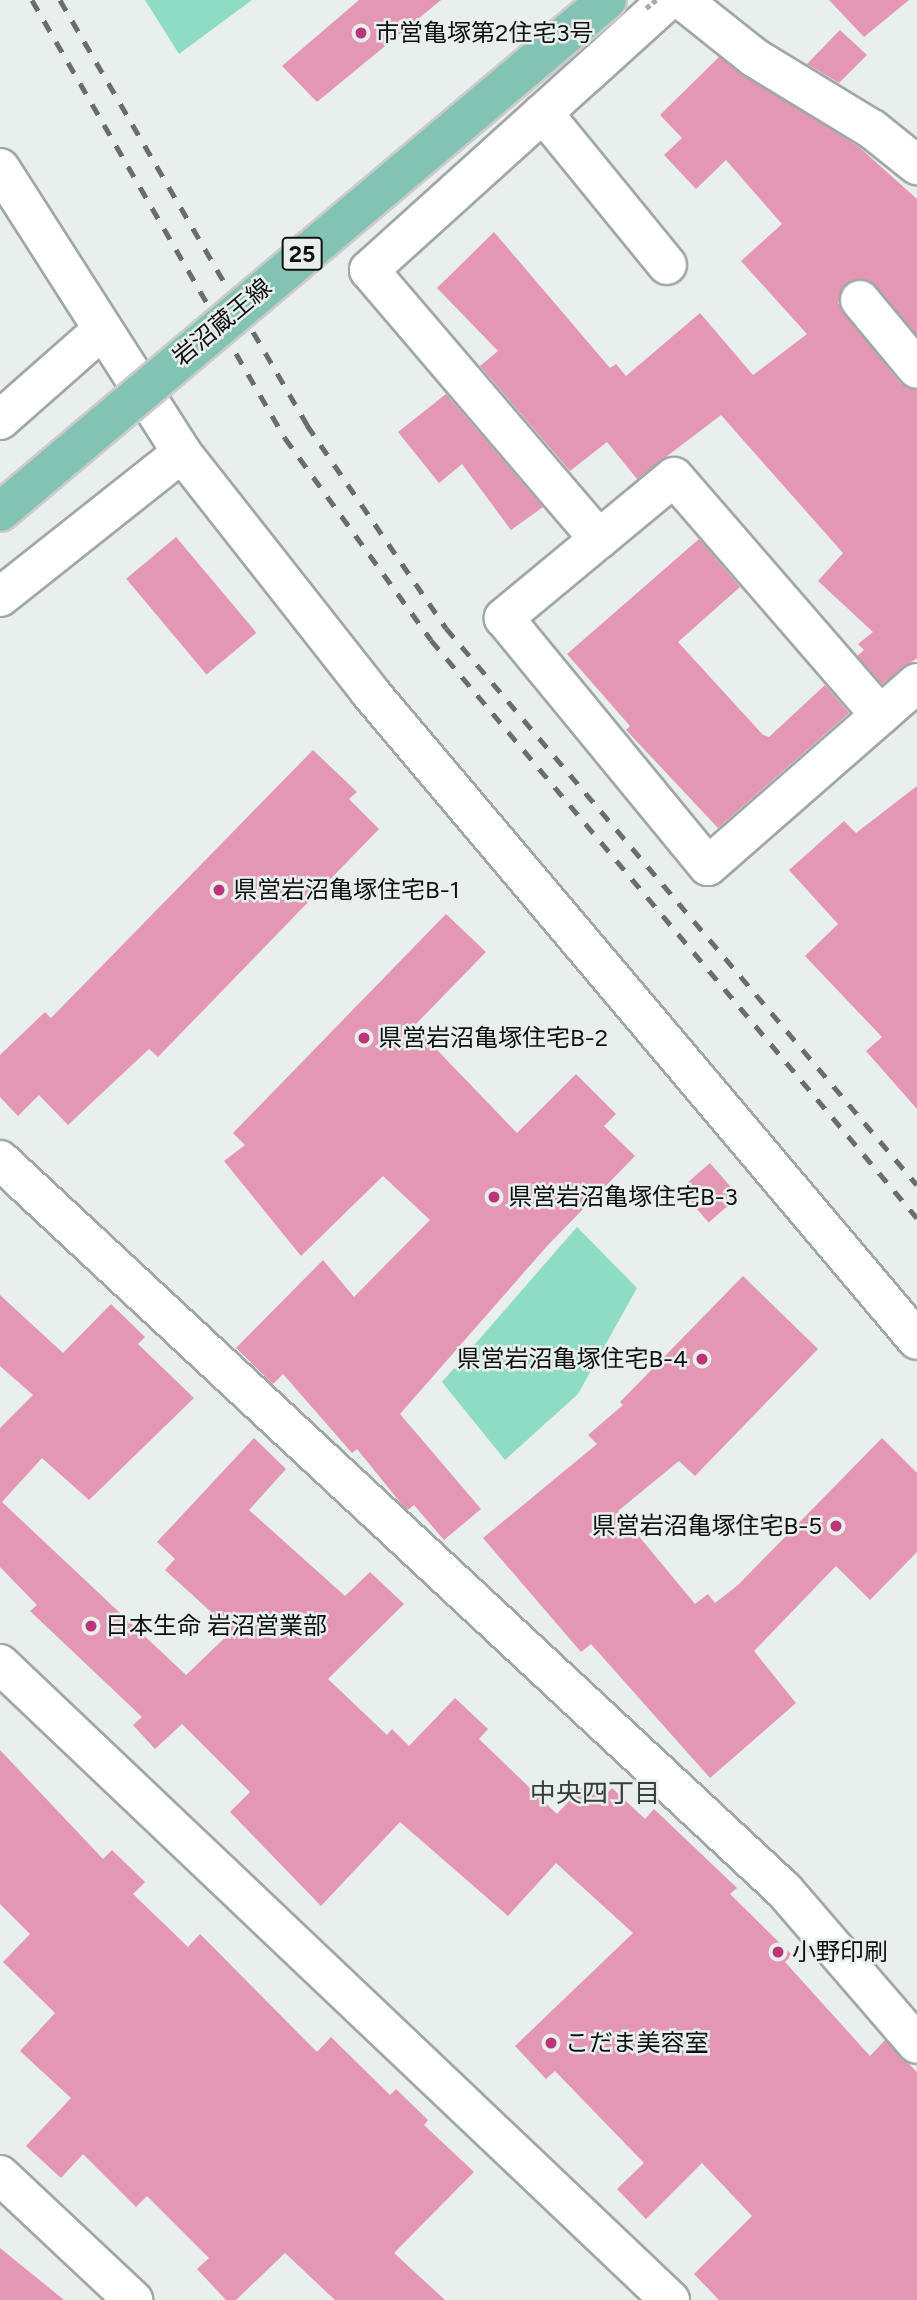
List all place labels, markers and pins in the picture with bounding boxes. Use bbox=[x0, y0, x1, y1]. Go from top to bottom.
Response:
place label: 市営亀塚第2住宅3号 bbox=[375, 19, 593, 47]
marker: 市営亀塚第2住宅3号 bbox=[353, 25, 369, 41]
place label: 県営岩沼亀塚住宅B-1 bbox=[233, 876, 460, 904]
marker: 県営岩沼亀塚住宅B-1 bbox=[211, 882, 227, 898]
place label: 県営岩沼亀塚住宅B-2 bbox=[378, 1024, 608, 1052]
marker: 県営岩沼亀塚住宅B-2 bbox=[356, 1030, 372, 1046]
place label: 県営岩沼亀塚住宅B-3 bbox=[508, 1183, 738, 1211]
marker: 県営岩沼亀塚住宅B-3 bbox=[486, 1189, 502, 1205]
place label: 県営岩沼亀塚住宅B-4 bbox=[456, 1345, 688, 1373]
marker: 県営岩沼亀塚住宅B-4 bbox=[694, 1351, 710, 1367]
place label: 県営岩沼亀塚住宅B-5 bbox=[592, 1512, 822, 1540]
marker: 県営岩沼亀塚住宅B-5 bbox=[828, 1518, 844, 1534]
place label: 日本生命 岩沼営業部 bbox=[105, 1612, 327, 1640]
marker: 日本生命 岩沼営業部 bbox=[83, 1618, 99, 1634]
place label: 小野印刷 bbox=[792, 1938, 888, 1966]
marker: 小野印刷 bbox=[770, 1944, 786, 1960]
place label: こだま美容室 bbox=[565, 2029, 709, 2057]
marker: こだま美容室 bbox=[543, 2035, 559, 2051]

